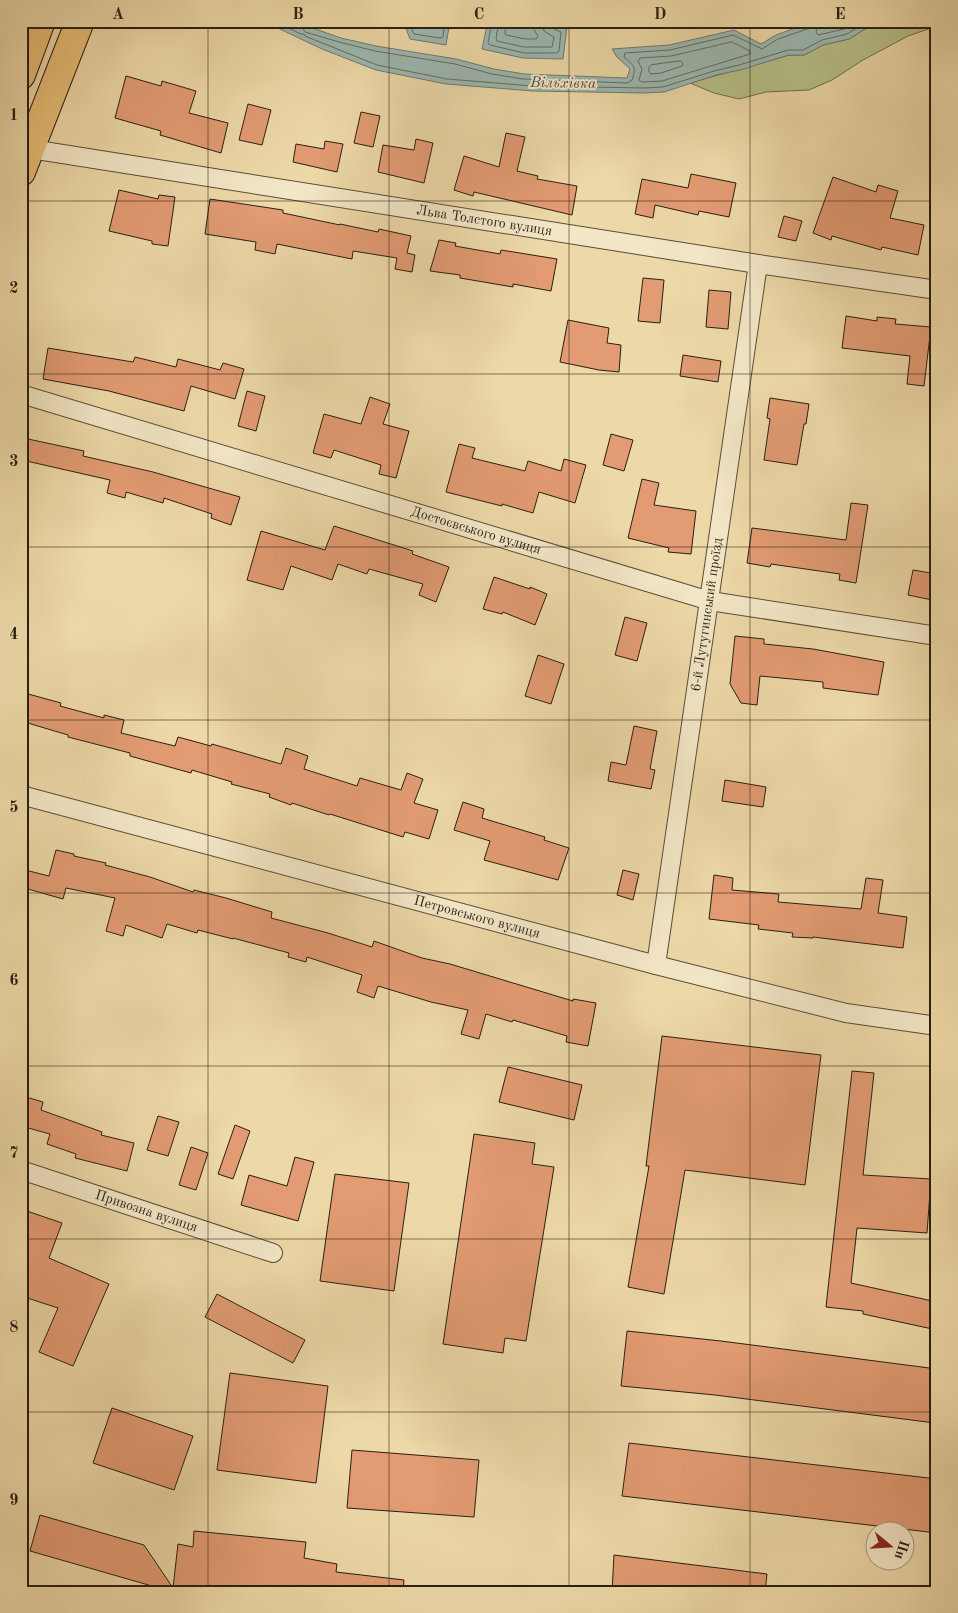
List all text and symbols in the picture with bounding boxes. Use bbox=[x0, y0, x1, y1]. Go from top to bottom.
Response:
text: A bbox=[112, 7, 124, 23]
text: B bbox=[292, 7, 304, 23]
text: C bbox=[474, 7, 484, 23]
text: D bbox=[654, 7, 666, 23]
text: E bbox=[834, 7, 846, 23]
water label: Вільхівка bbox=[529, 76, 596, 92]
text: 1 bbox=[9, 108, 19, 124]
street label: Льва Толстого вулиця bbox=[416, 203, 553, 238]
text: 2 bbox=[9, 281, 19, 297]
text: 3 bbox=[9, 454, 19, 470]
street label: Достоєвського вулиця bbox=[409, 505, 543, 557]
street label: 6-й Лутугинський проїзд bbox=[689, 537, 725, 693]
text: 4 bbox=[9, 627, 19, 643]
text: 5 bbox=[9, 800, 19, 816]
street label: Петровського вулиця bbox=[412, 893, 542, 941]
text: 6 bbox=[9, 973, 19, 989]
text: 7 bbox=[9, 1146, 19, 1162]
street label: Привозна вулиця bbox=[93, 1188, 199, 1235]
text: 8 bbox=[9, 1320, 19, 1336]
text: 9 bbox=[9, 1493, 19, 1509]
north arrow bbox=[866, 1520, 916, 1570]
text: Пн bbox=[892, 1538, 911, 1561]

